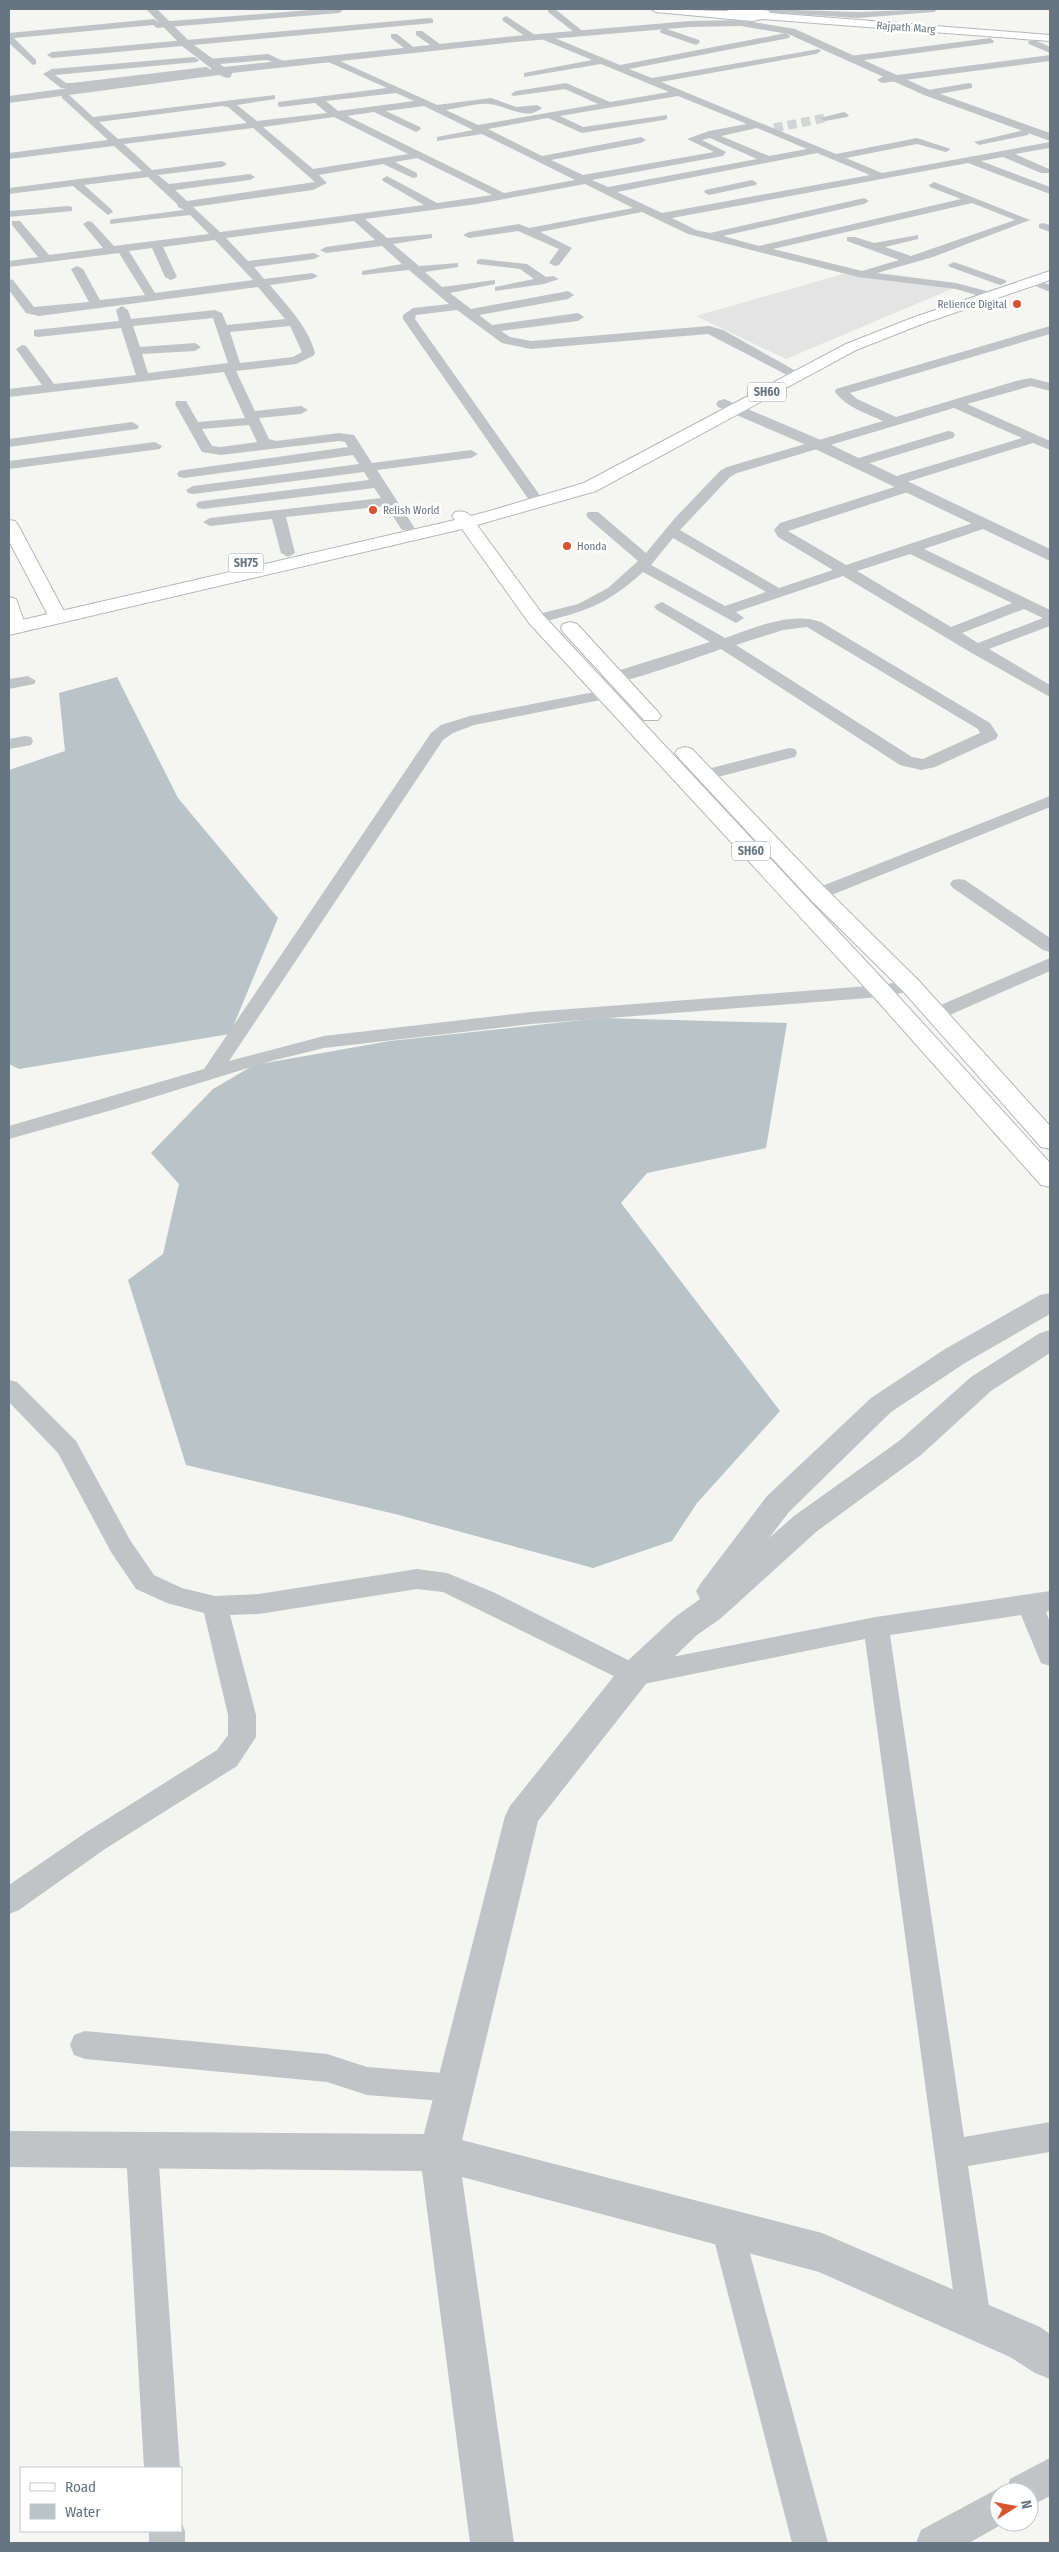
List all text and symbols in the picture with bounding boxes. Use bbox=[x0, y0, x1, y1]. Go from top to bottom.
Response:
street label: Rajpath Marg bbox=[876, 19, 937, 36]
place label: Relience Digital bbox=[938, 298, 1007, 311]
marker: Relience Digital bbox=[1011, 298, 1023, 310]
road number: SH60 bbox=[748, 382, 786, 402]
marker: Relish World bbox=[367, 504, 379, 516]
place label: Relish World bbox=[383, 504, 440, 517]
marker: Honda bbox=[561, 540, 573, 552]
place label: Honda bbox=[577, 540, 607, 553]
road number: SH75 bbox=[228, 554, 264, 572]
road number: SH60 bbox=[732, 841, 770, 860]
legend bbox=[20, 2467, 182, 2532]
text: Road bbox=[65, 2478, 96, 2496]
north arrow bbox=[989, 2482, 1039, 2532]
text: N bbox=[1017, 2499, 1035, 2510]
text: Water bbox=[65, 2503, 101, 2521]

